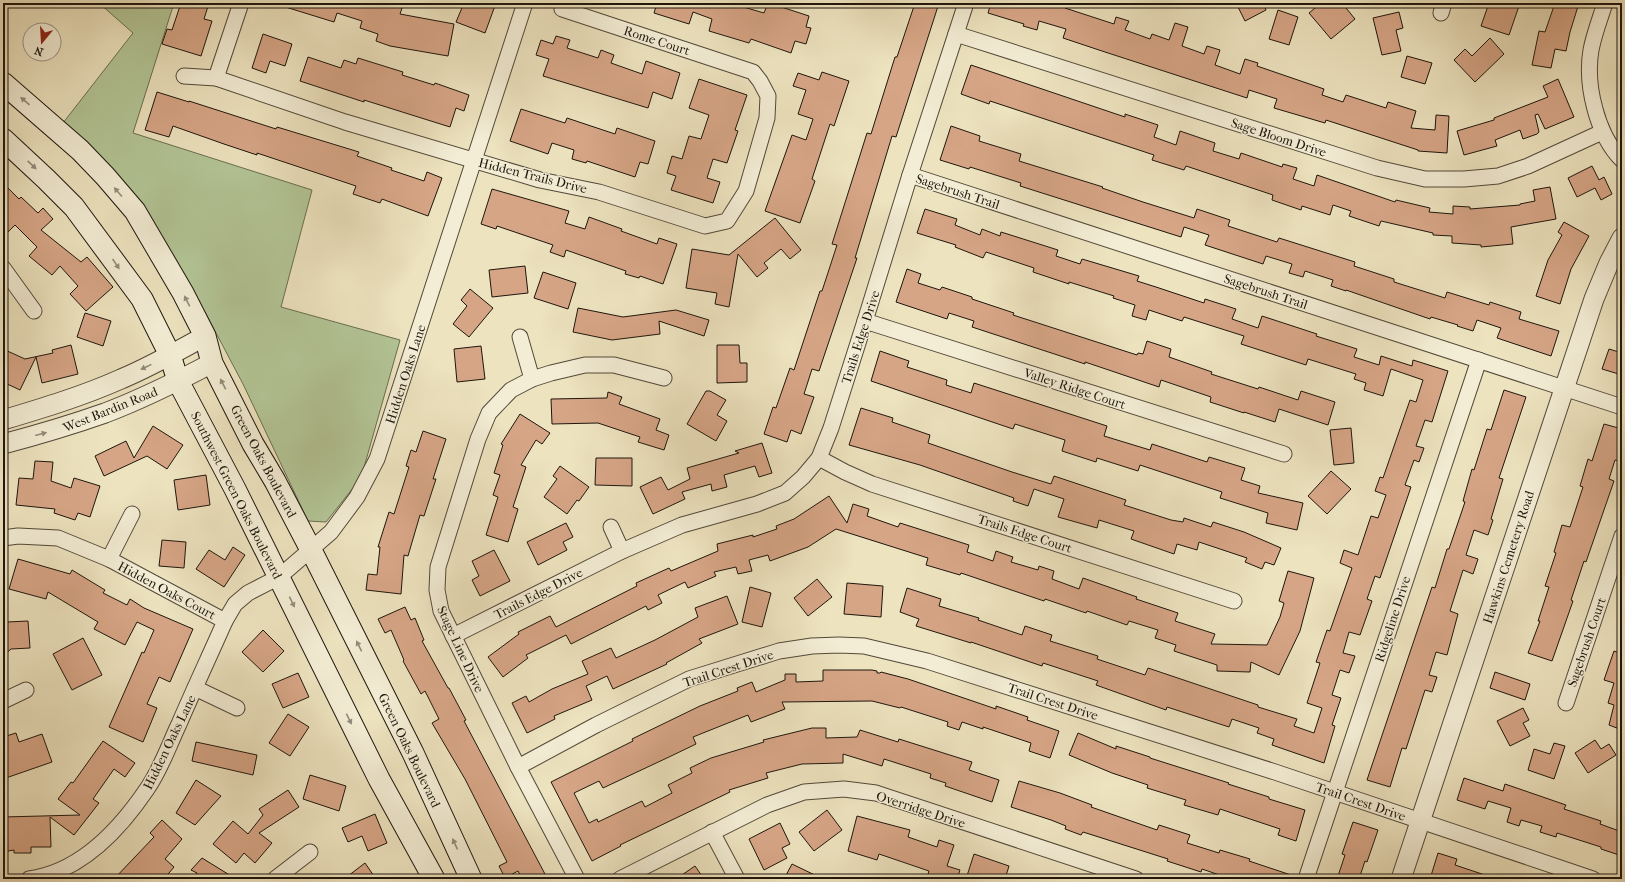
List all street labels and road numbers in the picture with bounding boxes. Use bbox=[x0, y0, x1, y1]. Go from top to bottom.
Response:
street label: Rome Court bbox=[622, 23, 692, 58]
street label: Sage Bloom Drive bbox=[1229, 115, 1329, 160]
street label: Hidden Trails Drive bbox=[477, 155, 589, 196]
street label: Sagebrush Trail bbox=[914, 171, 1002, 212]
street label: Sagebrush Trail bbox=[1222, 271, 1310, 312]
street label: Trails Edge Drive bbox=[838, 288, 883, 386]
street label: Hidden Oaks Lane bbox=[382, 322, 429, 426]
street label: Valley Ridge Court bbox=[1021, 365, 1128, 412]
street label: West Bardin Road bbox=[60, 383, 160, 436]
street label: Green Oaks Boulevard bbox=[228, 402, 300, 521]
street label: Southwest Green Oaks Boulevard bbox=[188, 409, 286, 582]
street label: Hawkins Cemetery Road bbox=[1480, 488, 1537, 625]
street label: Trails Edge Court bbox=[976, 511, 1074, 556]
street label: Hidden Oaks Court bbox=[115, 558, 218, 623]
street label: Trails Edge Drive bbox=[491, 564, 586, 622]
street label: Ridgeline Drive bbox=[1372, 574, 1414, 664]
street label: Sagebrush Court bbox=[1564, 595, 1609, 689]
street label: Stage Line Drive bbox=[434, 604, 487, 695]
street label: Trail Crest Drive bbox=[681, 647, 776, 690]
street label: Trail Crest Drive bbox=[1006, 680, 1100, 723]
street label: Green Oaks Boulevard bbox=[375, 691, 444, 811]
street label: Hidden Oaks Lane bbox=[140, 692, 199, 792]
street label: Trail Crest Drive bbox=[1314, 779, 1408, 824]
street label: Overridge Drive bbox=[874, 788, 968, 831]

